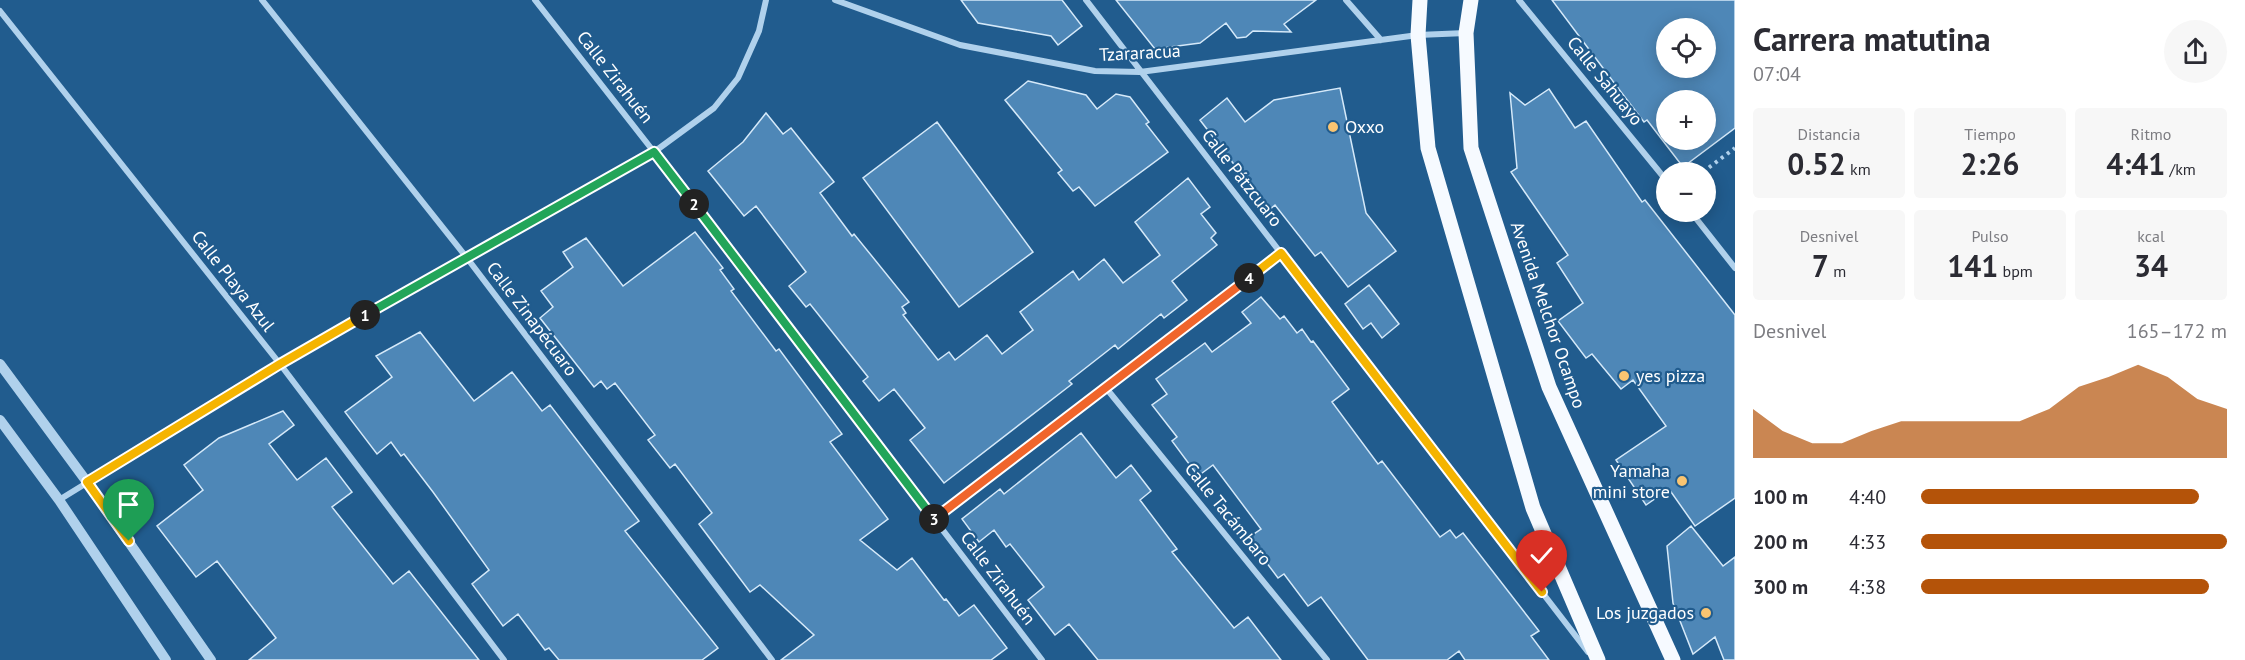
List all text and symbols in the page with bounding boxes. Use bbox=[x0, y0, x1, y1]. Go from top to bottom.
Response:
text: Carrera matutina bbox=[1753, 17, 1991, 60]
map controls bbox=[1656, 18, 1716, 222]
button: locate bbox=[1656, 18, 1716, 78]
button: share bbox=[2164, 20, 2227, 83]
street label: Calle Zirahuén bbox=[572, 26, 659, 128]
street label: Calle Sahuayo bbox=[1562, 31, 1648, 130]
street label: Tzararacua bbox=[1099, 39, 1181, 66]
text: 07:04 bbox=[1753, 61, 1801, 87]
button: + bbox=[1656, 90, 1716, 150]
place label: Oxxo bbox=[1345, 115, 1384, 138]
marker: Oxxo bbox=[1326, 120, 1340, 134]
street label: Calle Pátzcuaro bbox=[1197, 124, 1288, 231]
text: Distancia bbox=[1797, 124, 1861, 144]
text: Tiempo bbox=[1964, 124, 2016, 144]
text: Ritmo bbox=[2131, 124, 2171, 144]
text: 0.52 bbox=[1787, 144, 1846, 183]
text: 2:26 bbox=[1960, 144, 2020, 183]
text: 4:41 bbox=[2106, 144, 2165, 183]
text: km bbox=[1846, 159, 1871, 179]
text: /km bbox=[2165, 159, 2196, 179]
button: − bbox=[1656, 162, 1716, 222]
pin: 2 bbox=[679, 189, 709, 219]
text: 2 bbox=[689, 194, 699, 214]
street label: Avenida Melchor Ocampo bbox=[1506, 218, 1591, 411]
street label: Calle Playa Azul bbox=[187, 225, 281, 337]
text: Desnivel bbox=[1800, 226, 1858, 246]
text: Pulso bbox=[1972, 226, 2009, 246]
text: kcal bbox=[2137, 226, 2165, 246]
text: 7 bbox=[1812, 246, 1829, 285]
text: 141 bbox=[1947, 246, 1998, 285]
text: 34 bbox=[2134, 246, 2168, 285]
street label: Calle Zinapécuaro bbox=[482, 257, 583, 381]
text: m bbox=[1829, 261, 1846, 281]
text: bpm bbox=[1998, 261, 2033, 281]
pin: 4 bbox=[1234, 263, 1264, 293]
text: 4 bbox=[1244, 268, 1254, 288]
pin: 1 bbox=[350, 300, 380, 330]
text: 1 bbox=[360, 305, 370, 325]
text: Desnivel bbox=[1753, 318, 1826, 344]
text: 165–172 m bbox=[2127, 318, 2227, 344]
place label: yes pizza bbox=[1636, 364, 1705, 387]
marker: yes pizza bbox=[1617, 369, 1631, 383]
street label: Calle Tacámbaro bbox=[1180, 458, 1277, 570]
place label: Yamaha mini store bbox=[1593, 459, 1670, 503]
marker: Yamaha mini store bbox=[1675, 474, 1689, 488]
pin bbox=[103, 479, 154, 541]
text: 100 m bbox=[1753, 484, 1808, 510]
text: 4:40 bbox=[1849, 484, 1886, 510]
icon: arrive bbox=[112, 488, 145, 521]
pin: 3 bbox=[919, 504, 949, 534]
text: 3 bbox=[929, 509, 939, 529]
street label: Calle Zirahuén bbox=[956, 526, 1041, 629]
text: 200 m bbox=[1753, 529, 1808, 555]
text: 4:33 bbox=[1849, 529, 1886, 555]
pin bbox=[1516, 530, 1567, 592]
icon: check bbox=[1525, 539, 1558, 572]
text: 300 m bbox=[1753, 574, 1808, 600]
text: 4:38 bbox=[1849, 574, 1886, 600]
place label: Los juzgados bbox=[1596, 601, 1694, 624]
marker: Los juzgados bbox=[1699, 606, 1713, 620]

